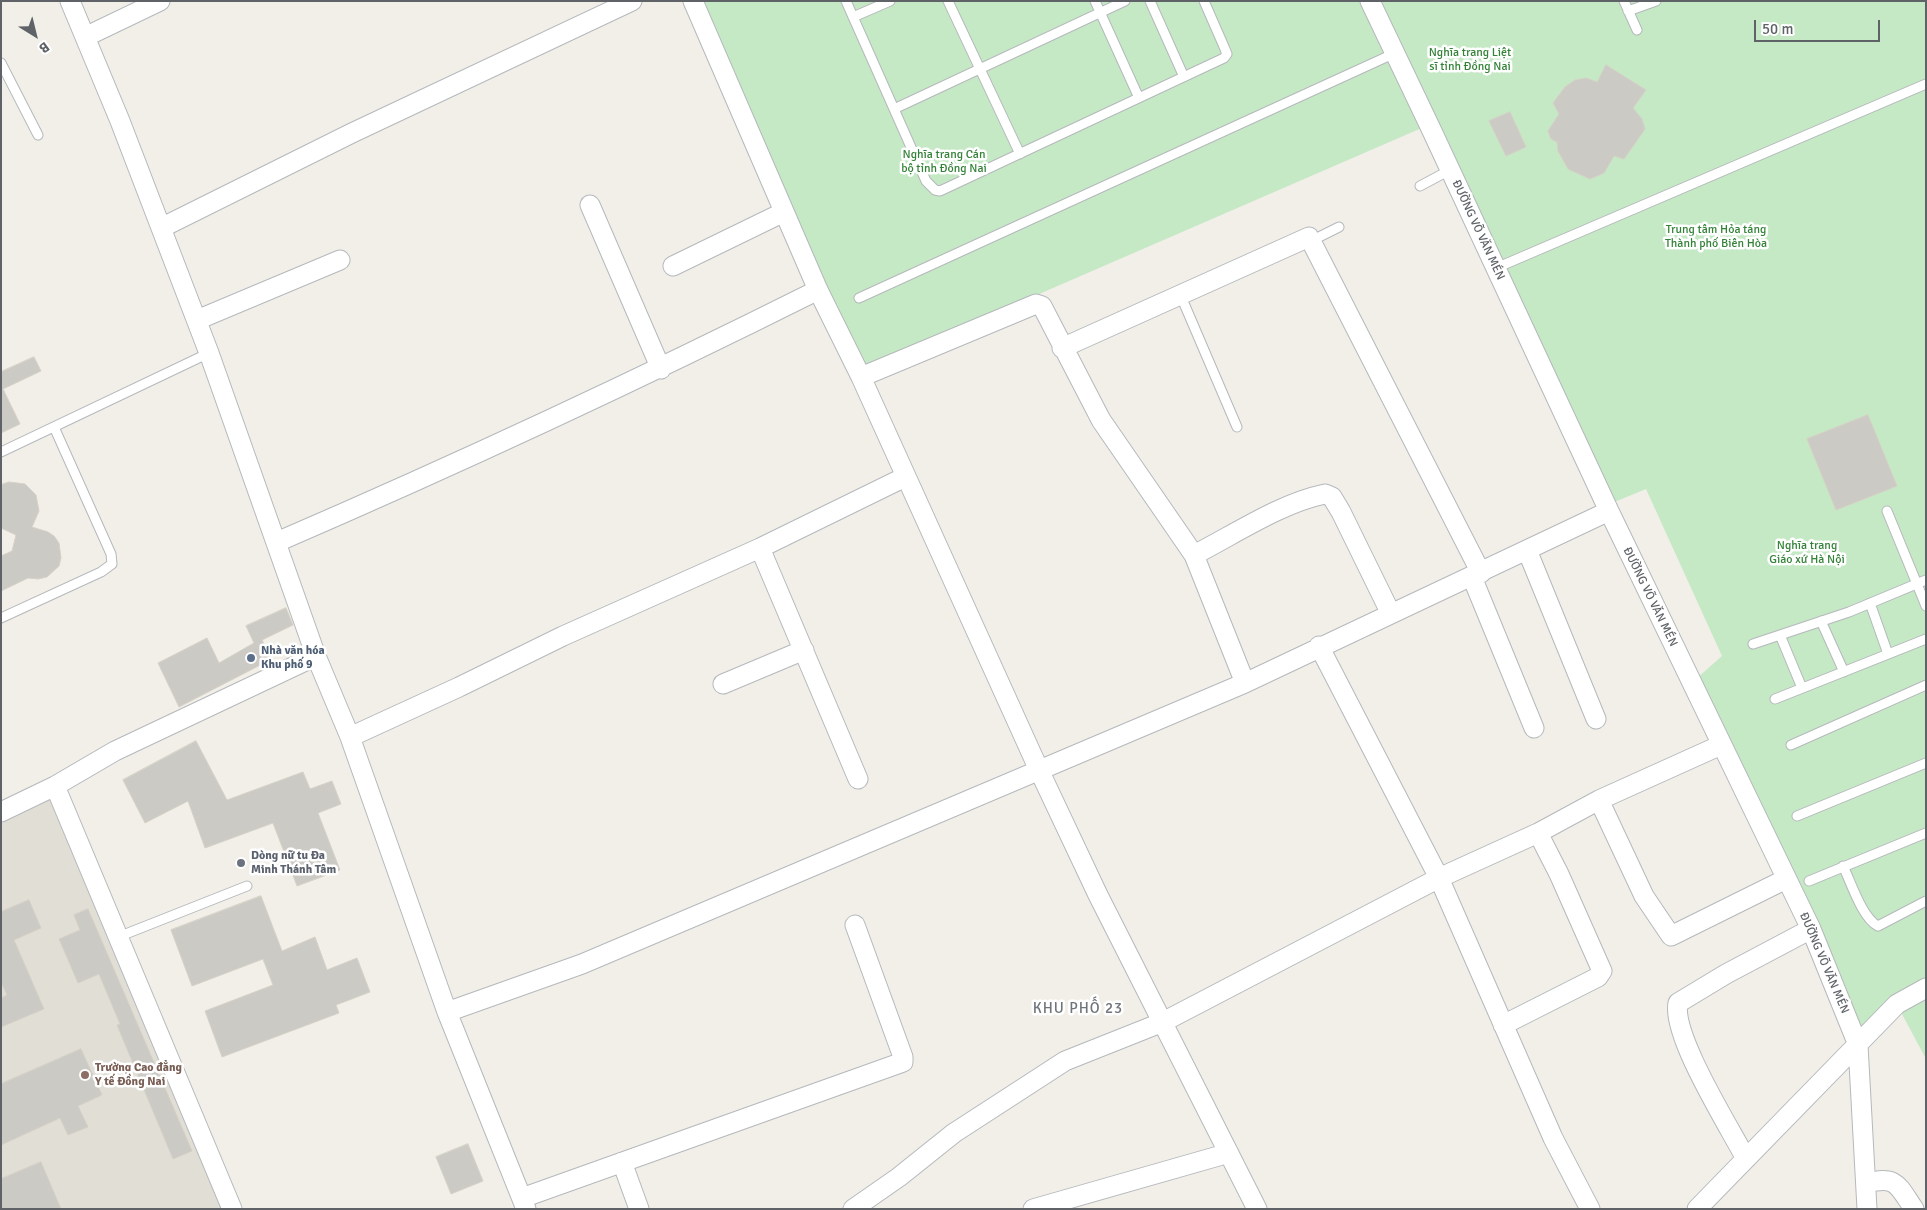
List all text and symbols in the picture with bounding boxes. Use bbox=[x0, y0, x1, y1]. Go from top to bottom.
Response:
north arrow bbox=[10, 10, 60, 60]
scale bar bbox=[1757, 10, 1883, 42]
text: 50 m bbox=[1762, 20, 1793, 38]
text: B bbox=[36, 38, 53, 57]
park label: Nghĩa trang Liệt sĩ tỉnh Đồng Nai bbox=[1429, 46, 1511, 74]
park label: Nghĩa trang Cán bộ tỉnh Đồng Nai bbox=[901, 148, 987, 176]
street label: ĐƯỜNG VÕ VĂN MÉN bbox=[1449, 178, 1507, 282]
park label: Trung tâm Hỏa táng Thành phố Biên Hòa bbox=[1665, 223, 1767, 251]
park label: Nghĩa trang Giáo xứ Hà Nội bbox=[1769, 539, 1845, 567]
street label: ĐƯỜNG VÕ VĂN MÉN bbox=[1620, 545, 1680, 649]
place label: Nhà văn hóa Khu phố 9 bbox=[261, 644, 325, 672]
marker: Nhà văn hóa Khu phố 9 bbox=[245, 652, 257, 664]
place label: Dòng nữ tu Đa Minh Thánh Tâm bbox=[251, 849, 336, 877]
marker: Dòng nữ tu Đa Minh Thánh Tâm bbox=[235, 857, 247, 869]
street label: ĐƯỜNG VÕ VĂN MÉN bbox=[1796, 910, 1852, 1016]
district label: KHU PHỐ 23 bbox=[1032, 1000, 1124, 1018]
place label: Trường Cao đẳng Y tế Đồng Nai bbox=[95, 1061, 182, 1089]
marker: Trường Cao đẳng Y tế Đồng Nai bbox=[79, 1069, 91, 1081]

